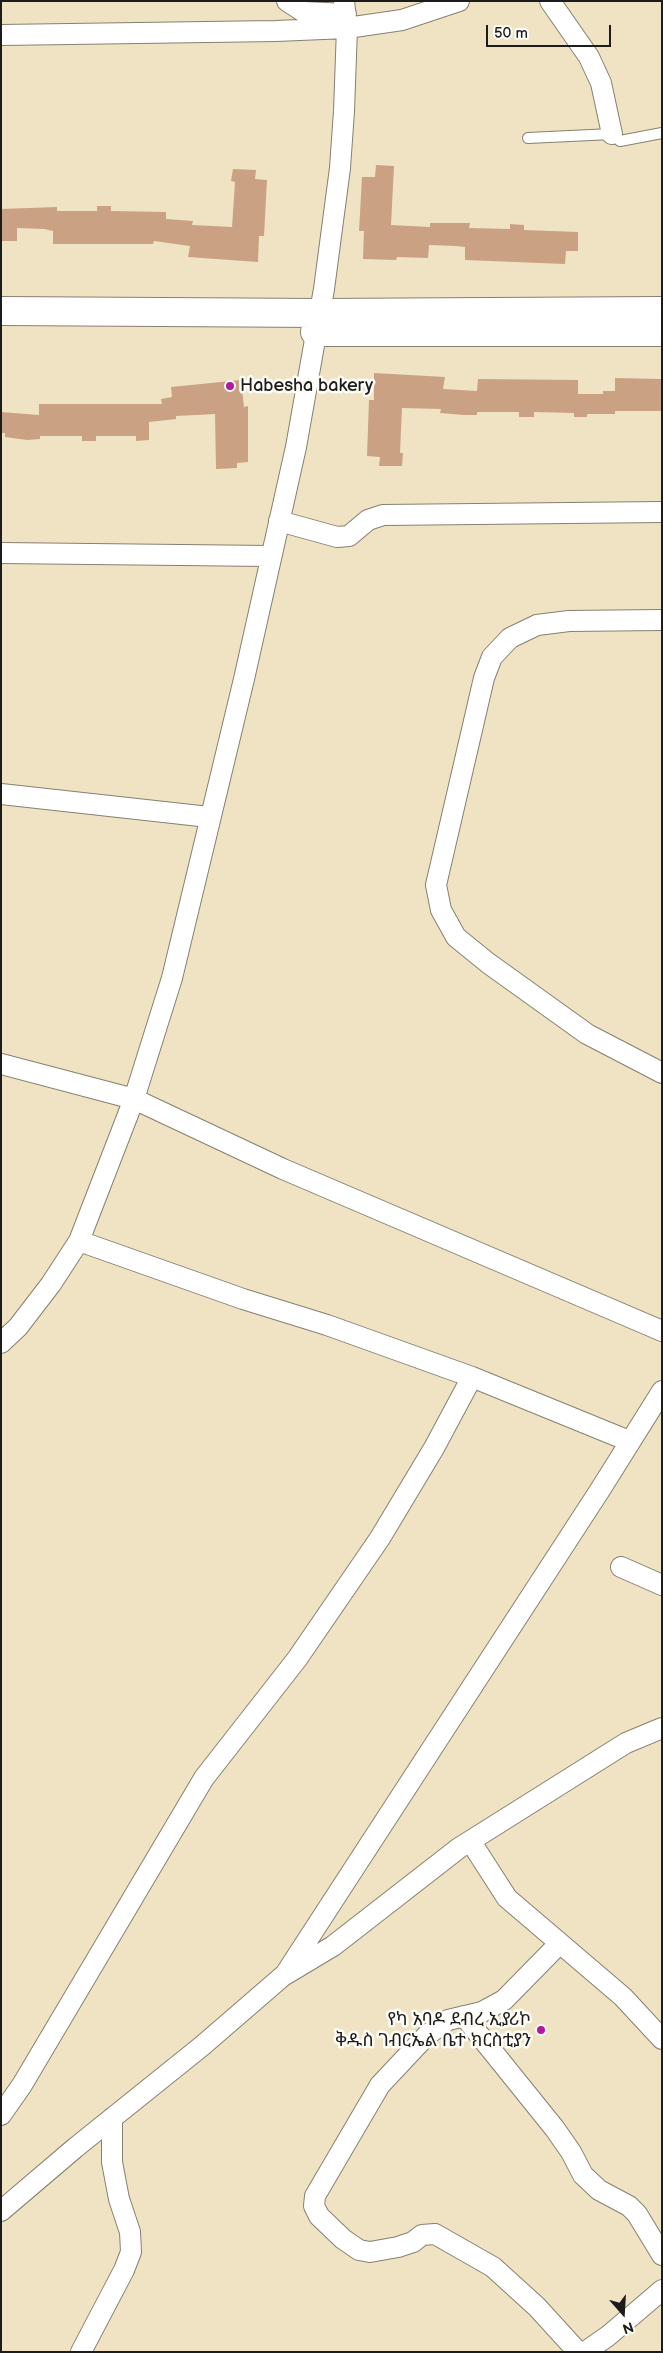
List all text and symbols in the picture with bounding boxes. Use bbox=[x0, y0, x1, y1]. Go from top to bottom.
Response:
scale bar bbox=[488, 15, 613, 47]
text: 50 m bbox=[494, 24, 528, 43]
place label: Habesha bakery bbox=[240, 375, 373, 397]
marker: Habesha bakery bbox=[224, 380, 236, 392]
place label: የካ አባዶ ደብረ ኢያሪኮ ቅዱስ ገብርኤል ቤተ ክርስቲያን bbox=[335, 2009, 531, 2052]
marker: የካ አባዶ ደብረ ኢያሪኮ ቅዱስ ገብርኤል ቤተ ክርስቲያን bbox=[535, 2024, 547, 2036]
north arrow bbox=[598, 2288, 648, 2338]
text: N bbox=[620, 2318, 636, 2337]

